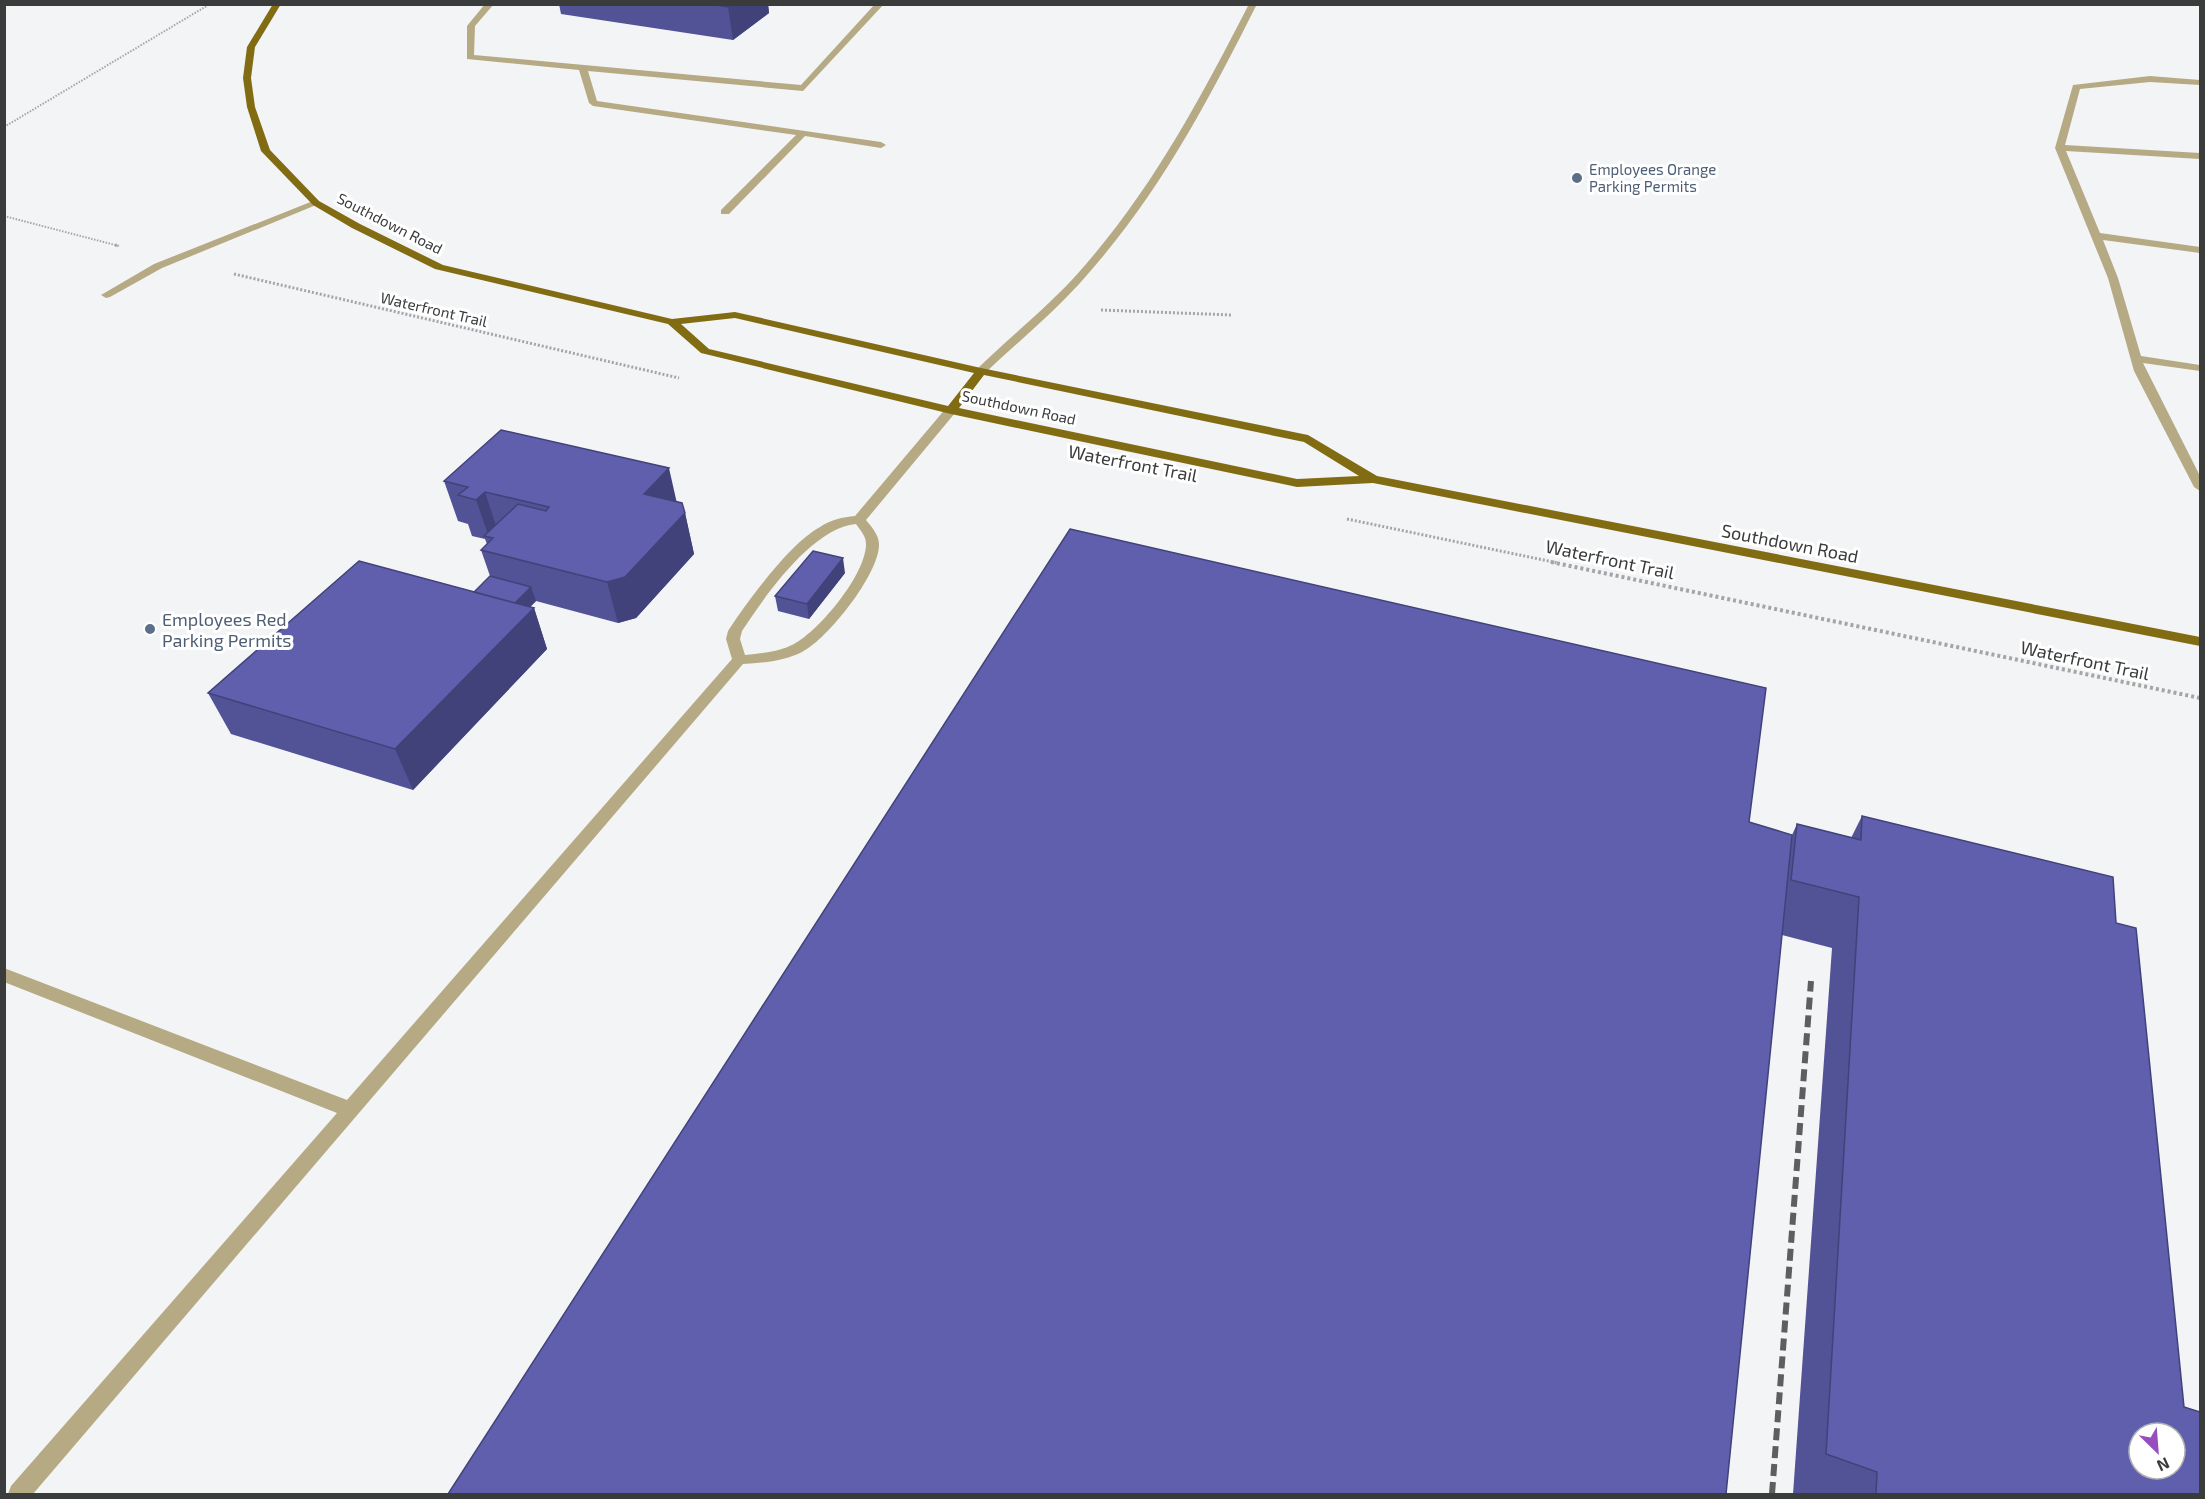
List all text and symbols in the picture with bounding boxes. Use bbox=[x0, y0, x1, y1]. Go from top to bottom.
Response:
place label: Employees Orange Parking Permits bbox=[1589, 160, 1716, 195]
marker: Employees Orange Parking Permits bbox=[1570, 171, 1584, 185]
street label: Southdown Road bbox=[334, 189, 446, 257]
street label: Waterfront Trail bbox=[379, 288, 490, 330]
street label: Southdown Road bbox=[960, 386, 1078, 428]
street label: Waterfront Trail bbox=[1067, 440, 1200, 486]
street label: Southdown Road bbox=[1720, 519, 1860, 567]
street label: Waterfront Trail bbox=[1544, 535, 1677, 584]
place label: Employees Red Parking Permits bbox=[162, 608, 291, 651]
marker: Employees Red Parking Permits bbox=[143, 622, 157, 636]
street label: Waterfront Trail bbox=[2019, 636, 2152, 685]
north arrow bbox=[2127, 1421, 2187, 1481]
text: N bbox=[2154, 1454, 2173, 1476]

